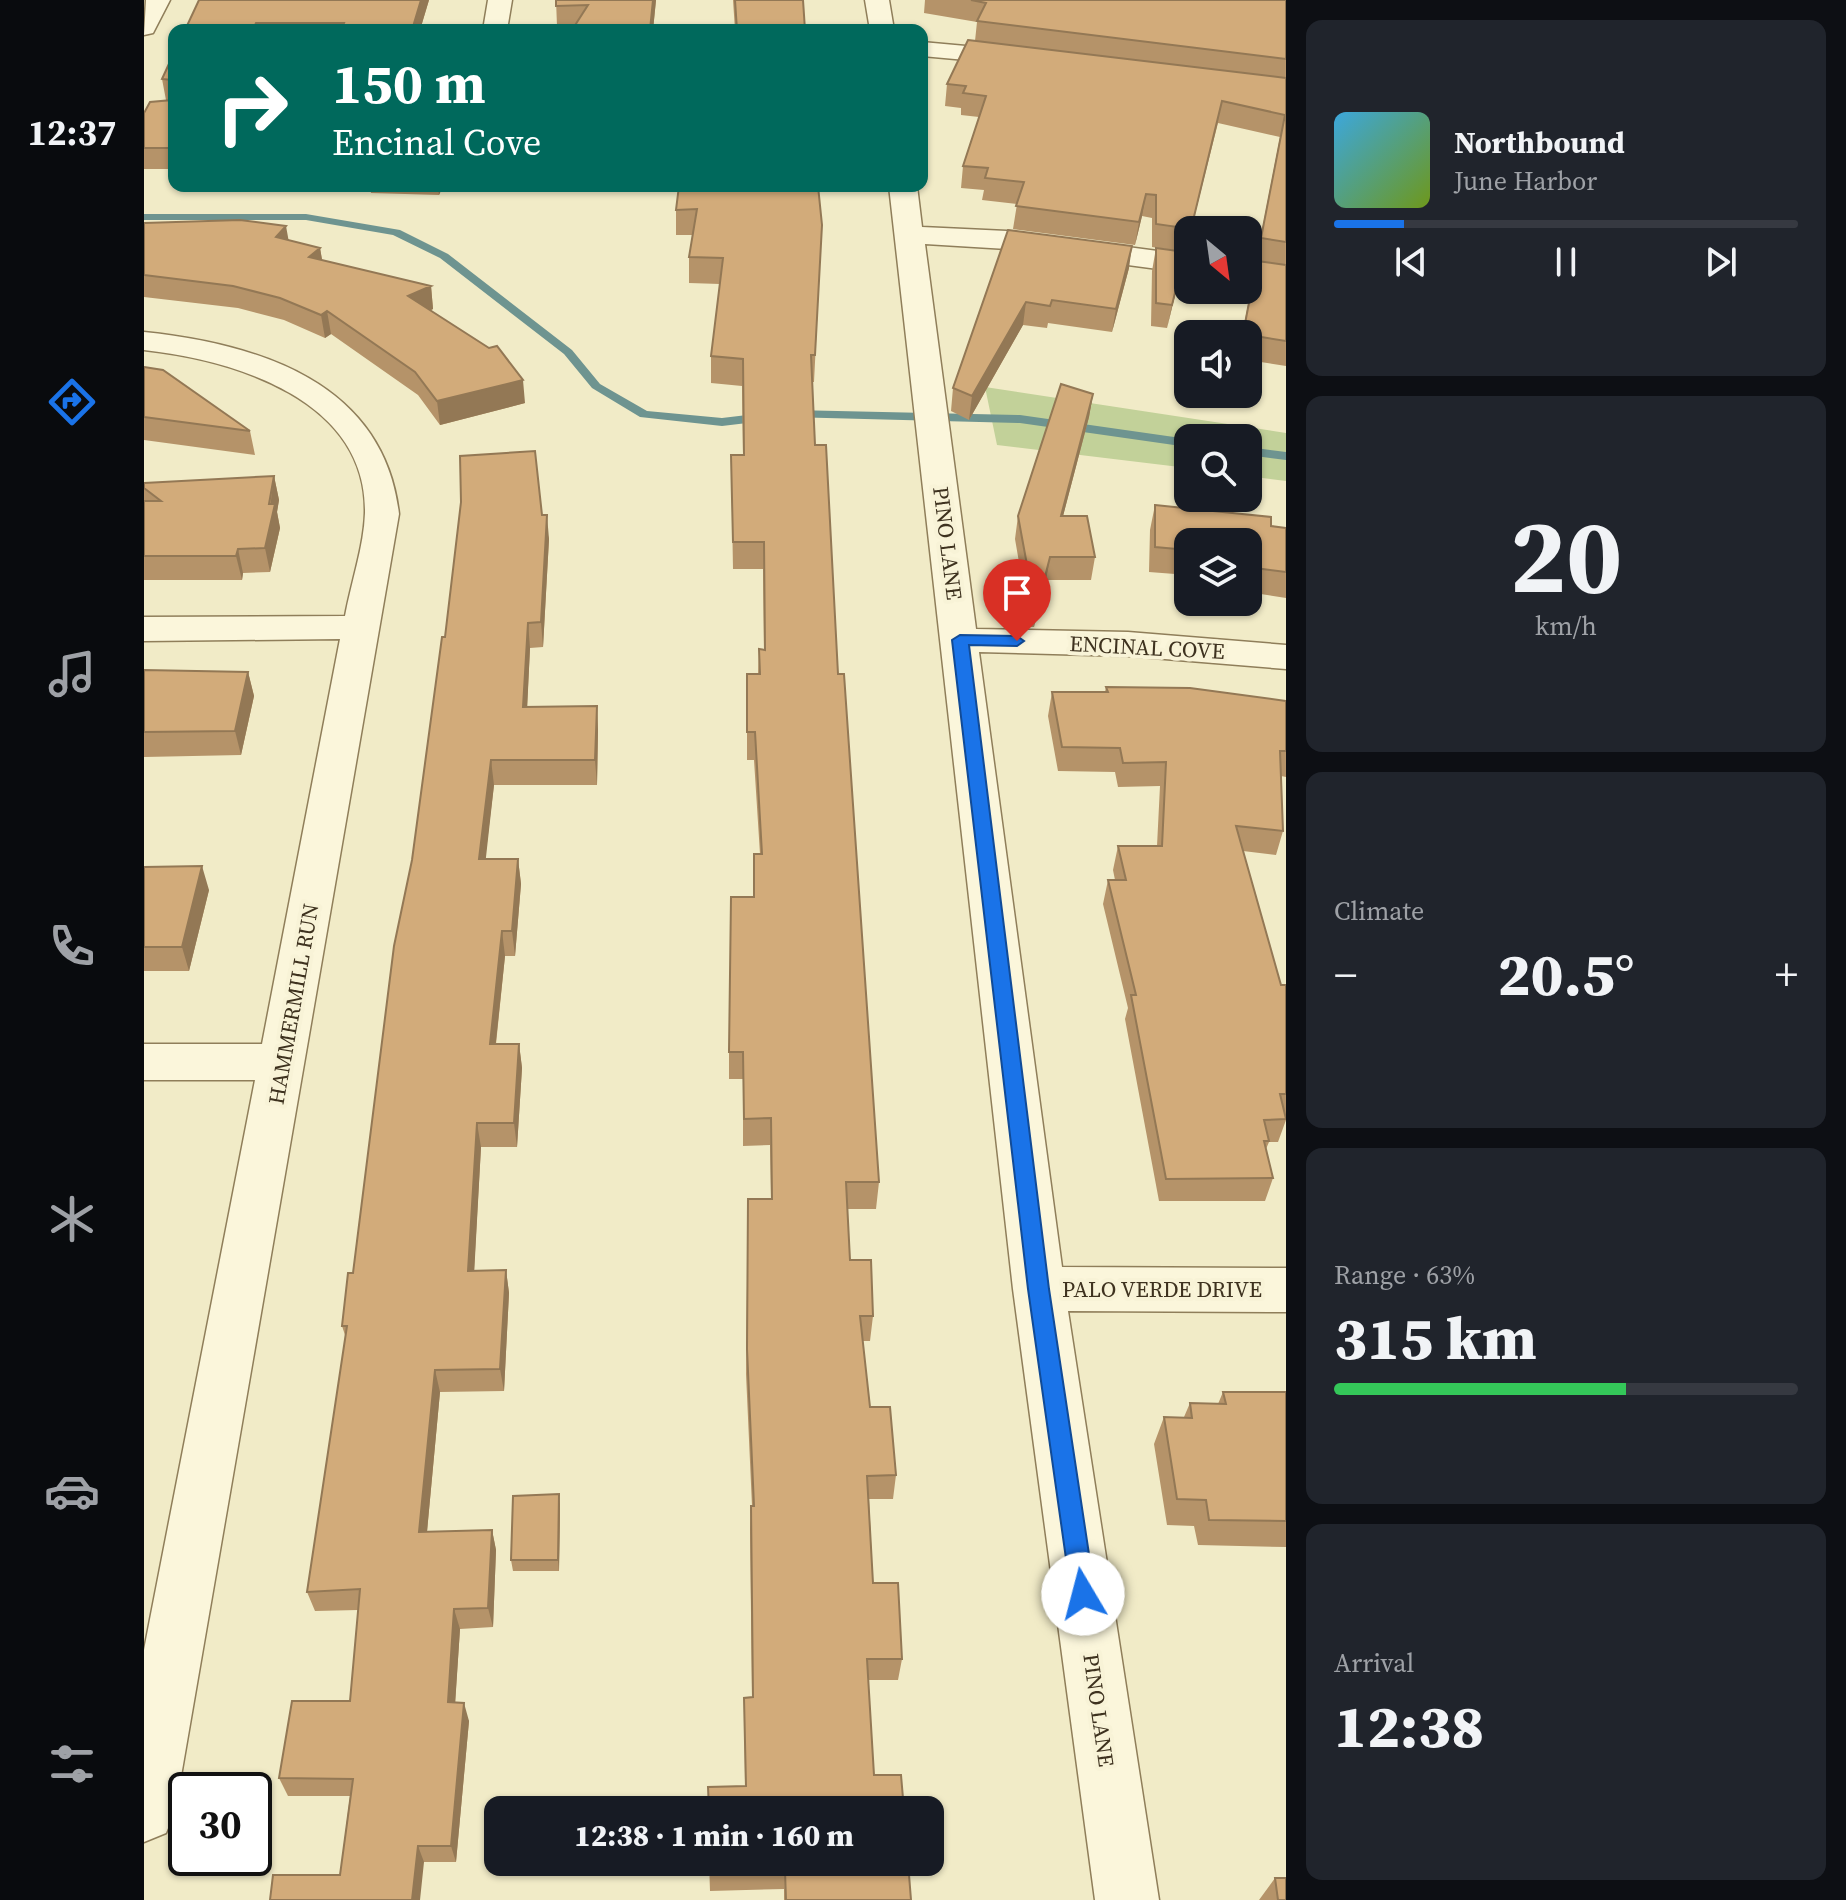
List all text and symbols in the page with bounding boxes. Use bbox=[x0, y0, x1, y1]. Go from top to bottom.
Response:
text: 150 m bbox=[332, 45, 486, 122]
icon: right bbox=[200, 56, 304, 160]
text: 12:37 bbox=[28, 108, 116, 157]
text: Encinal Cove bbox=[332, 118, 541, 167]
text: Northbound bbox=[1454, 122, 1625, 163]
text: June Harbor bbox=[1454, 163, 1597, 199]
north arrow bbox=[1174, 216, 1262, 304]
map controls bbox=[1174, 216, 1262, 616]
icon: previous bbox=[1389, 240, 1433, 284]
icon: pause bbox=[1544, 240, 1588, 284]
icon: next bbox=[1699, 240, 1743, 284]
button: sound bbox=[1174, 320, 1262, 408]
icon: directions bbox=[44, 374, 100, 430]
button: search bbox=[1174, 424, 1262, 512]
text: 20 bbox=[1510, 484, 1622, 627]
street label: PINO LANE bbox=[926, 485, 970, 601]
button: layers bbox=[1174, 528, 1262, 616]
pin bbox=[983, 559, 1051, 641]
icon: arrive bbox=[995, 571, 1039, 615]
text: km/h bbox=[1535, 608, 1597, 644]
street label: ENCINAL COVE bbox=[1069, 628, 1225, 666]
icon: music bbox=[44, 646, 100, 702]
text: Climate bbox=[1334, 893, 1424, 929]
street label: HAMMERMILL RUN bbox=[261, 901, 325, 1107]
icon: phone bbox=[44, 918, 100, 974]
text: 20.5° bbox=[1498, 933, 1634, 1015]
text: − bbox=[1334, 944, 1357, 1005]
text: + bbox=[1775, 944, 1798, 1005]
icon: climate bbox=[44, 1191, 100, 1247]
text: Range · 63% bbox=[1334, 1257, 1475, 1293]
street label: PALO VERDE DRIVE bbox=[1062, 1274, 1262, 1304]
text: 315 km bbox=[1334, 1297, 1537, 1379]
icon: car bbox=[44, 1463, 100, 1519]
position arrow bbox=[1041, 1552, 1125, 1636]
text: Arrival bbox=[1334, 1645, 1414, 1681]
street label: PINO LANE bbox=[1076, 1651, 1122, 1769]
text: 12:38 bbox=[1334, 1685, 1484, 1767]
icon: filters bbox=[44, 1736, 100, 1792]
speed limit sign: 30 bbox=[168, 1772, 272, 1876]
text: 12:38 · 1 min · 160 m bbox=[574, 1815, 854, 1856]

